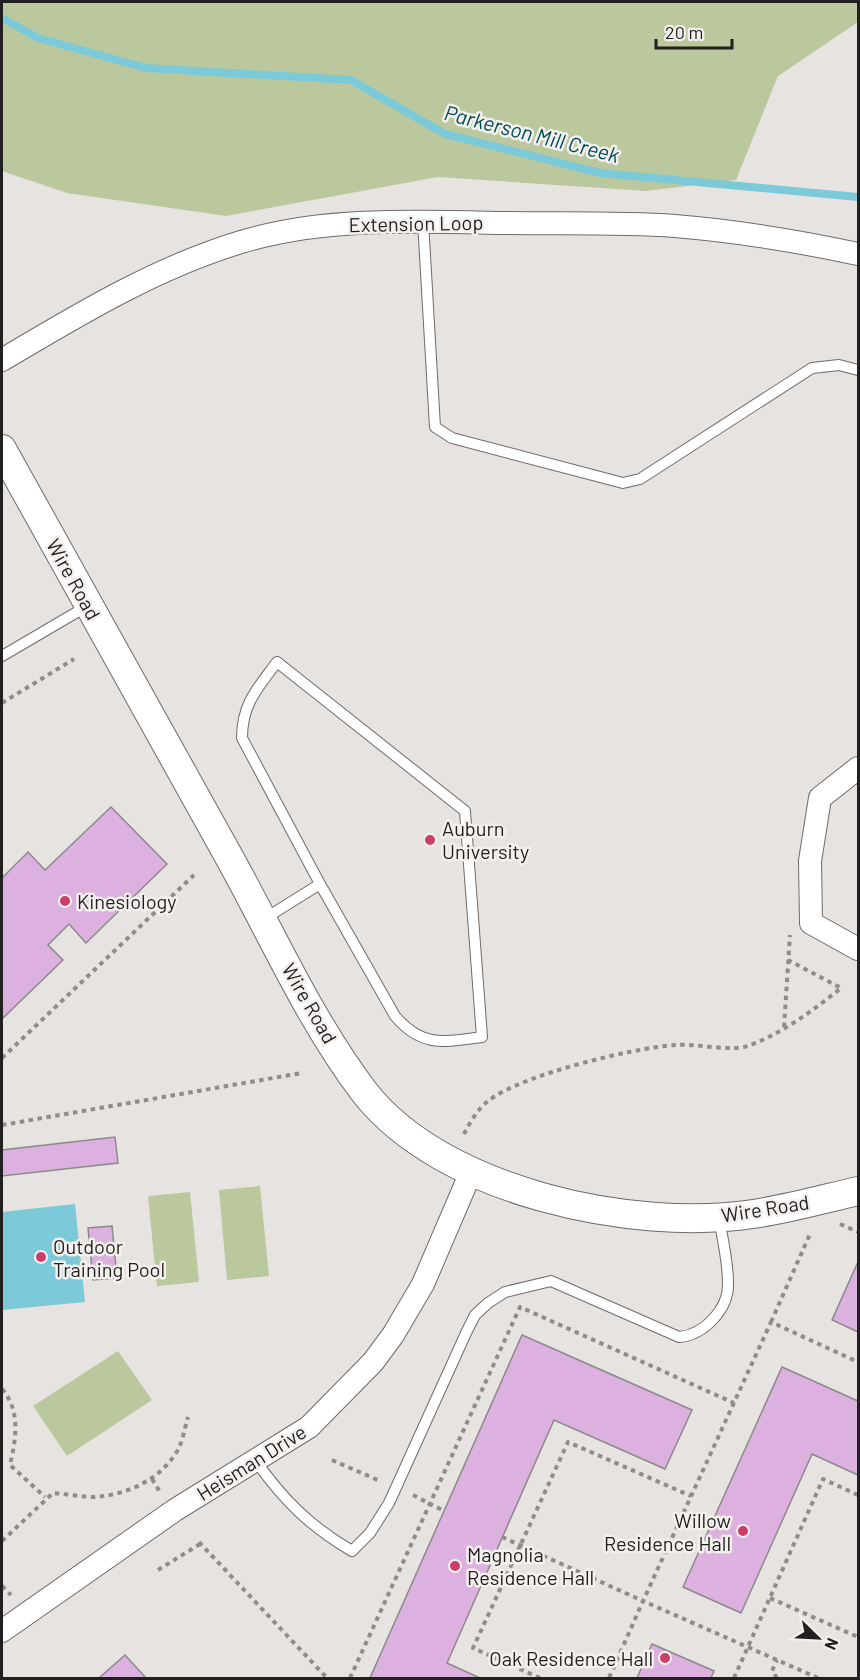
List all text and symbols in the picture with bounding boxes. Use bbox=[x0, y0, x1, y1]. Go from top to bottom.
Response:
scale bar bbox=[656, 12, 732, 50]
text: 20 m bbox=[665, 21, 703, 43]
water label: Parkerson Mill Creek bbox=[442, 99, 623, 167]
street label: Extension Loop bbox=[348, 210, 484, 236]
street label: Wire Road bbox=[42, 534, 106, 624]
place label: Auburn University bbox=[442, 816, 529, 863]
marker: Auburn University bbox=[423, 833, 437, 847]
place label: Kinesiology bbox=[77, 889, 176, 913]
marker: Kinesiology bbox=[58, 894, 72, 908]
street label: Wire Road bbox=[277, 959, 343, 1047]
street label: Wire Road bbox=[719, 1189, 811, 1227]
place label: Outdoor Training Pool bbox=[53, 1234, 165, 1281]
marker: Outdoor Training Pool bbox=[34, 1250, 48, 1264]
street label: Heisman Drive bbox=[192, 1419, 310, 1505]
place label: Willow Residence Hall bbox=[604, 1508, 731, 1555]
marker: Willow Residence Hall bbox=[736, 1524, 750, 1538]
place label: Magnolia Residence Hall bbox=[467, 1542, 594, 1589]
marker: Magnolia Residence Hall bbox=[448, 1559, 462, 1573]
north arrow bbox=[788, 1608, 848, 1668]
text: N bbox=[821, 1636, 843, 1653]
place label: Oak Residence Hall bbox=[489, 1646, 653, 1670]
marker: Oak Residence Hall bbox=[658, 1651, 672, 1665]

